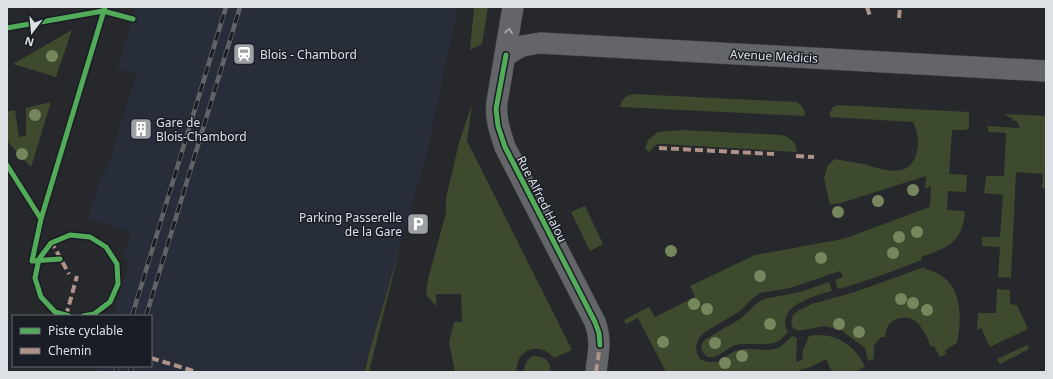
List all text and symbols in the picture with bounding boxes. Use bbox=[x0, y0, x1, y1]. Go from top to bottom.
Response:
north arrow bbox=[12, 12, 52, 52]
one-way arrow bbox=[504, 28, 513, 34]
text: N bbox=[23, 34, 35, 51]
station icon: Blois - Chambord bbox=[231, 41, 257, 67]
street label: Avenue Médicis bbox=[730, 45, 819, 67]
place label: Blois - Chambord bbox=[260, 46, 357, 63]
place label: Gare de Blois-Chambord bbox=[156, 114, 247, 145]
building icon: Gare de Blois-Chambord bbox=[128, 116, 154, 142]
street label: Rue Alfred Halou bbox=[513, 153, 571, 245]
place label: Parking Passerelle de la Gare bbox=[299, 209, 402, 240]
parking icon: Parking Passerelle de la Gare bbox=[405, 211, 431, 237]
legend bbox=[12, 315, 152, 367]
text: Piste cyclable bbox=[48, 322, 123, 339]
text: Chemin bbox=[48, 342, 92, 359]

